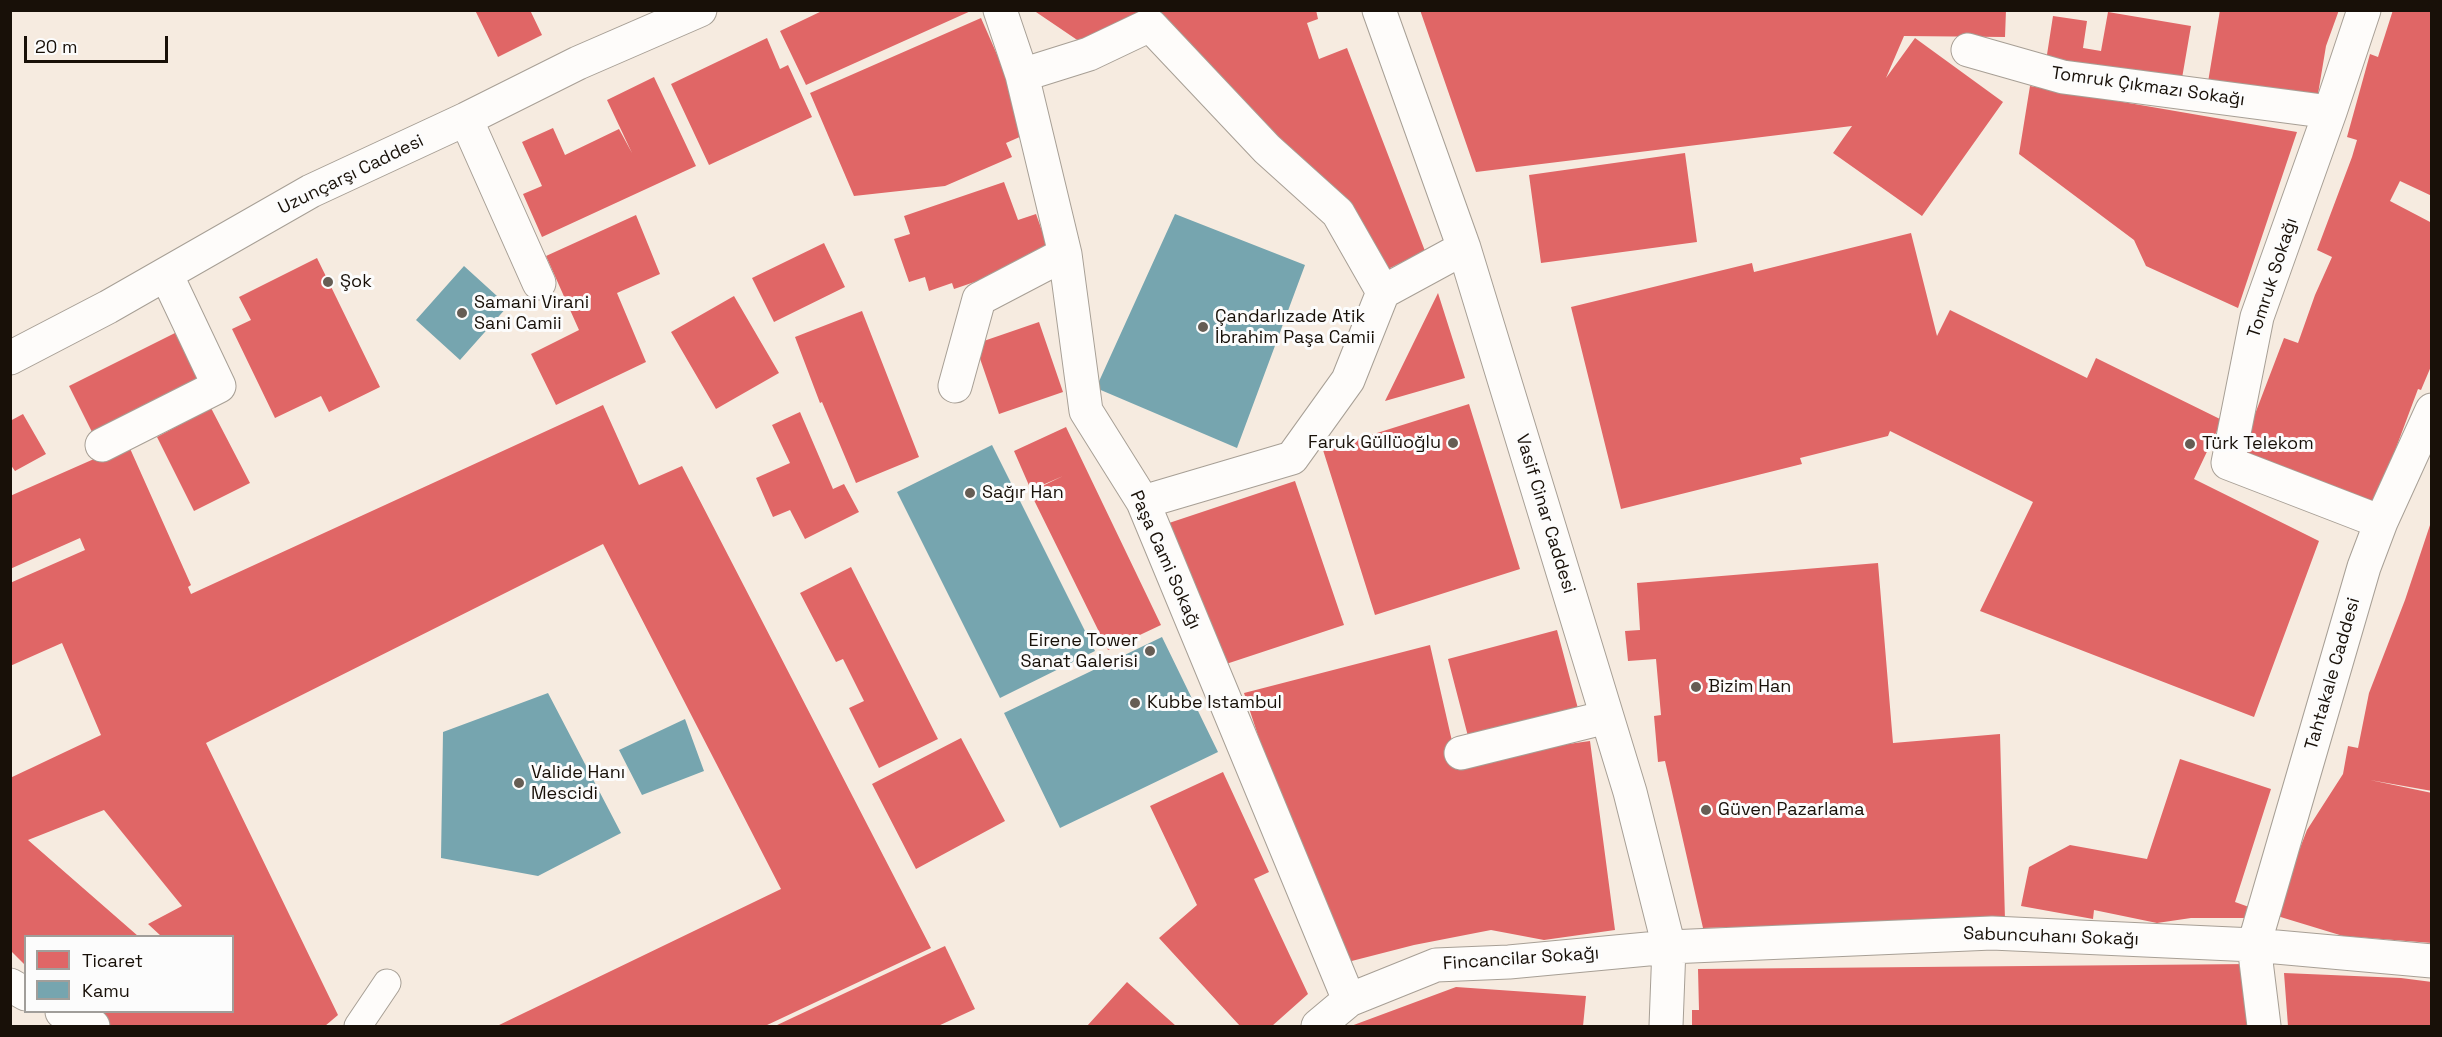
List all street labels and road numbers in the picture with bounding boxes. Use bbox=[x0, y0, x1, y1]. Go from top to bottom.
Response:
street label: Tomruk Çıkmazı Sokağı bbox=[2050, 63, 2246, 111]
street label: Uzunçarşı Caddesi bbox=[275, 130, 427, 220]
street label: Tomruk Sokağı bbox=[2243, 215, 2303, 341]
street label: Vasif Cinar Caddesi bbox=[1510, 432, 1580, 596]
street label: Paşa Cami Sokağı bbox=[1125, 487, 1205, 633]
street label: Tahtakale Caddesi bbox=[2301, 595, 2365, 753]
street label: Sabuncuhanı Sokağı bbox=[1963, 923, 2139, 951]
street label: Fincancilar Sokağı bbox=[1442, 943, 1600, 975]

